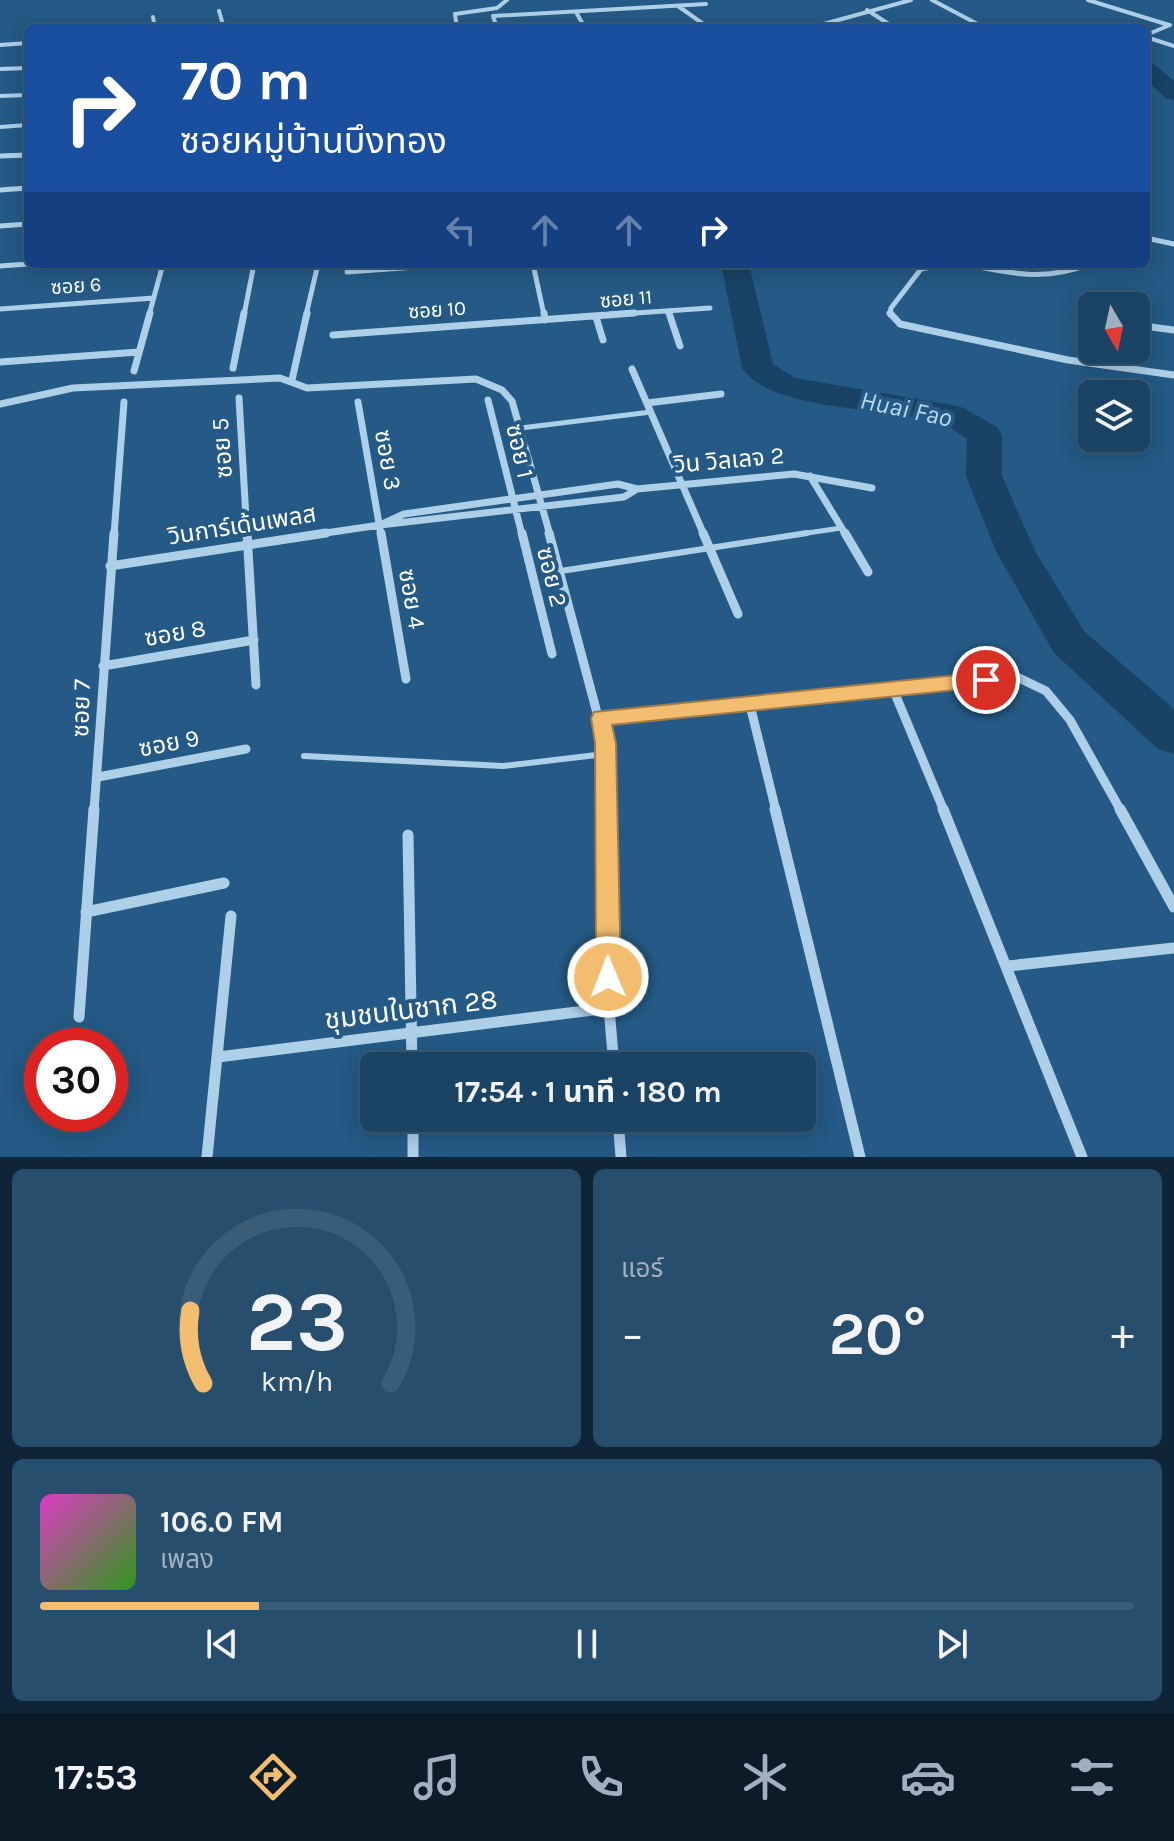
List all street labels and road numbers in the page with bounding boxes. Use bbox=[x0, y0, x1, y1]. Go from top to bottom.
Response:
street label: ซอย 6 bbox=[50, 273, 102, 299]
street label: ซอย 11 bbox=[599, 285, 653, 313]
street label: ซอย 10 bbox=[407, 297, 467, 323]
street label: ซอย 5 bbox=[206, 417, 238, 479]
street label: ซอย 1 bbox=[500, 421, 540, 481]
street label: ซอย 3 bbox=[369, 427, 407, 493]
street label: วิน วิลเลจ 2 bbox=[672, 441, 785, 479]
street label: วินการ์เด้นเพลส bbox=[165, 499, 318, 551]
street label: ซอย 2 bbox=[531, 544, 573, 610]
street label: ซอย 4 bbox=[393, 567, 431, 631]
street label: ซอย 8 bbox=[142, 614, 208, 652]
street label: ซอย 7 bbox=[66, 678, 96, 738]
street label: ซอย 9 bbox=[136, 723, 202, 763]
street label: ชุมชนในชาก 28 bbox=[323, 982, 499, 1036]

